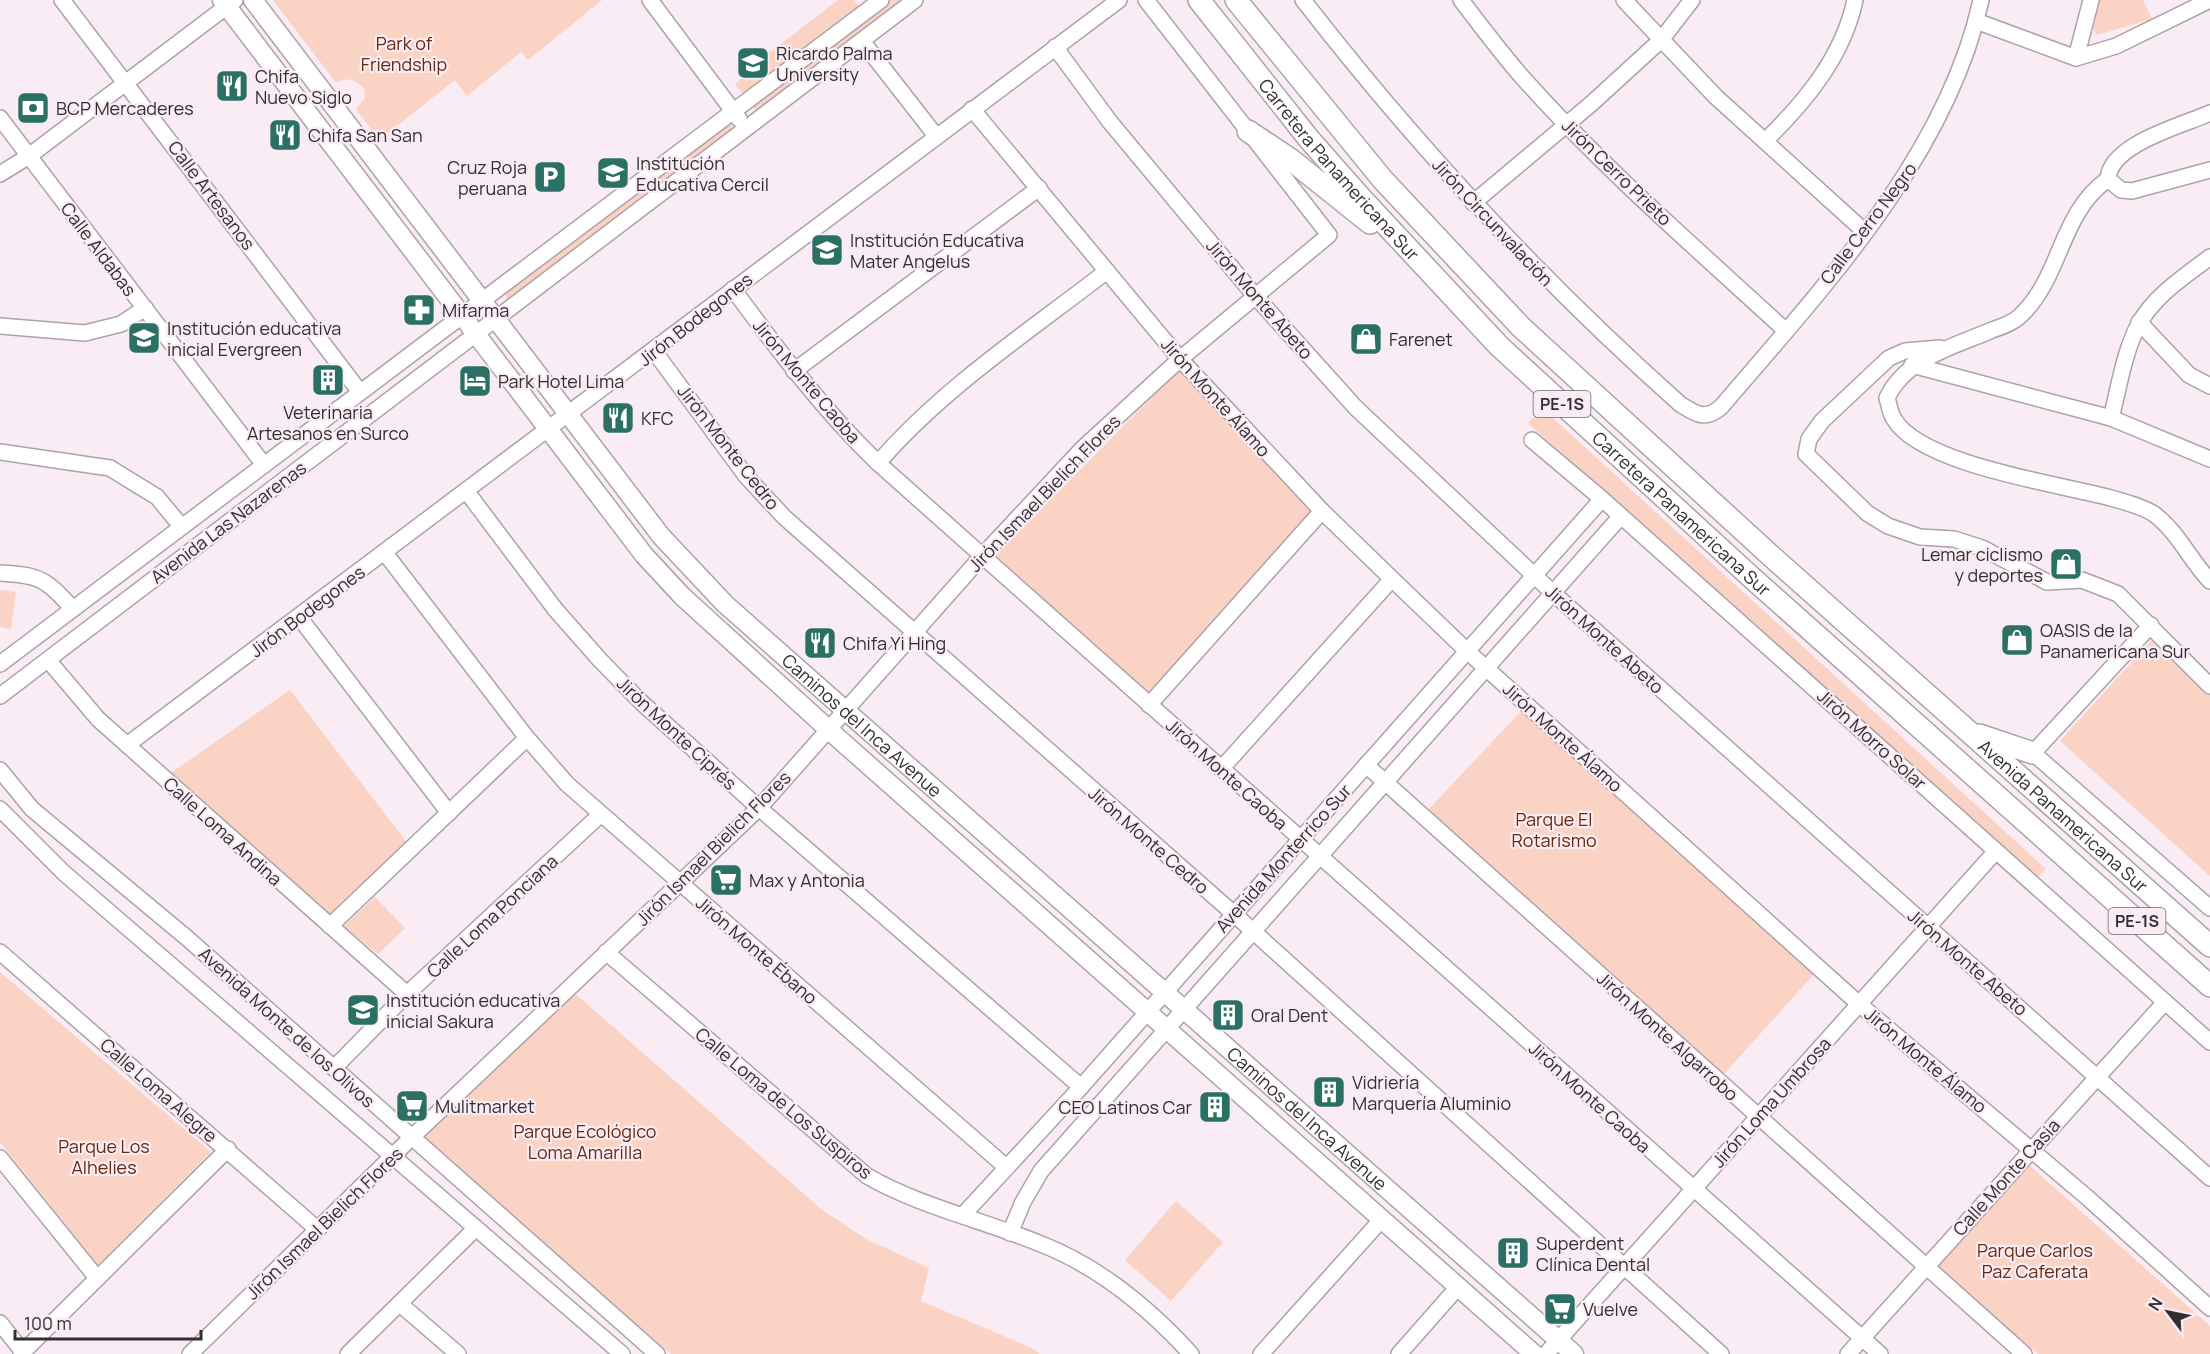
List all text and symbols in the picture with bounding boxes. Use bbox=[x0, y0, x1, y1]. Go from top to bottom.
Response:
park label: Park of Friendship bbox=[361, 31, 447, 76]
place label: Ricardo Palma University bbox=[776, 41, 893, 86]
school or university icon: Ricardo Palma University bbox=[735, 45, 771, 81]
place label: Chifa Nuevo Siglo bbox=[255, 64, 352, 109]
restaurant icon: Chifa Nuevo Siglo bbox=[214, 68, 250, 104]
street label: Carretera Panamericana Sur bbox=[1254, 74, 1425, 266]
bank icon: BCP Mercaderes bbox=[15, 90, 51, 126]
place label: BCP Mercaderes bbox=[56, 96, 194, 120]
street label: Jirón Cerro Prieto bbox=[1557, 113, 1677, 231]
restaurant icon: Chifa San San bbox=[267, 117, 303, 153]
place label: Chifa San San bbox=[308, 123, 423, 147]
street label: Calle Artesanos bbox=[163, 136, 261, 254]
place label: Institución Educativa Cercil bbox=[636, 151, 769, 196]
street label: Jirón Circunvalación bbox=[1427, 153, 1559, 291]
place label: Cruz Roja peruana bbox=[447, 155, 527, 200]
school or university icon: Institución Educativa Cercil bbox=[595, 155, 631, 191]
street label: Calle Cerro Negro bbox=[1814, 157, 1922, 289]
parking icon: Cruz Roja peruana bbox=[532, 159, 568, 195]
street label: Calle Aldabas bbox=[56, 197, 142, 301]
place label: Institución Educativa Mater Angelus bbox=[850, 228, 1024, 273]
school or university icon: Institución Educativa Mater Angelus bbox=[809, 232, 845, 268]
street label: Jirón Monte Abeto bbox=[1201, 234, 1319, 364]
street label: Jirón Bodegones bbox=[633, 267, 757, 371]
pharmacy icon: Mifarma bbox=[401, 292, 437, 328]
place label: Mifarma bbox=[442, 298, 509, 322]
street label: Jirón Monte Caoba bbox=[748, 314, 866, 448]
place label: Institución educativa inicial Evergreen bbox=[167, 316, 341, 361]
school or university icon: Institución educativa inicial Evergreen bbox=[126, 320, 162, 356]
shop icon: Farenet bbox=[1348, 321, 1384, 357]
place label: Farenet bbox=[1389, 327, 1453, 351]
street label: Jirón Monte Álamo bbox=[1156, 332, 1276, 462]
building icon: Veterinaria Artesanos en Surco bbox=[310, 362, 346, 398]
hotel icon: Park Hotel Lima bbox=[457, 363, 493, 399]
place label: Park Hotel Lima bbox=[498, 369, 624, 393]
street label: Jirón Monte Cedro bbox=[673, 380, 785, 514]
road number: PE-1S bbox=[1534, 391, 1590, 417]
place label: Veterinaria Artesanos en Surco bbox=[247, 400, 409, 445]
restaurant icon: KFC bbox=[600, 400, 636, 436]
place label: KFC bbox=[641, 406, 674, 430]
street label: Jirón Ismael Bielich Flores bbox=[963, 409, 1125, 577]
street label: Carretera Panamericana Sur bbox=[1587, 426, 1776, 601]
street label: Avenida Las Nazarenas bbox=[145, 456, 311, 588]
place label: Lemar ciclismo y deportes bbox=[1921, 542, 2043, 587]
shop icon: Lemar ciclismo y deportes bbox=[2048, 546, 2084, 582]
street label: Jirón Bodegones bbox=[244, 560, 370, 662]
street label: Jirón Monte Abeto bbox=[1541, 579, 1669, 699]
place label: OASIS de la Panamericana Sur bbox=[2040, 618, 2191, 663]
shop icon: OASIS de la Panamericana Sur bbox=[1999, 622, 2035, 658]
restaurant icon: Chifa Yi Hing bbox=[802, 625, 838, 661]
place label: Chifa Yi Hing bbox=[843, 631, 946, 655]
street label: Caminos del Inca Avenue bbox=[777, 648, 947, 802]
street label: Jirón Monte Ciprés bbox=[612, 671, 742, 795]
street label: Jirón Monte Álamo bbox=[1498, 677, 1628, 797]
street label: Jirón Morro Solar bbox=[1812, 684, 1932, 795]
street label: Jirón Monte Caoba bbox=[1161, 713, 1293, 835]
street label: Avenida Panamericana Sur bbox=[1973, 734, 2154, 898]
street label: Jirón Ismael Bielich Flores bbox=[630, 765, 796, 931]
street label: Calle Loma Andina bbox=[159, 771, 287, 891]
street label: Avenida Monterrico Sur bbox=[1210, 778, 1357, 937]
street label: Jirón Monte Cedro bbox=[1084, 781, 1214, 899]
park label: Parque El Rotarismo bbox=[1511, 807, 1597, 852]
street label: Calle Loma Ponciana bbox=[421, 849, 563, 983]
supermarket icon: Max y Antonia bbox=[708, 862, 744, 898]
place label: Max y Antonia bbox=[749, 868, 865, 892]
street label: Jirón Monte Ébano bbox=[691, 891, 823, 1009]
street label: Jirón Monte Abeto bbox=[1903, 903, 2033, 1021]
road number: PE-1S bbox=[2108, 908, 2166, 934]
street label: Avenida Monte de los Olivos bbox=[194, 941, 380, 1113]
street label: Jirón Monte Algarrobo bbox=[1592, 966, 1744, 1106]
place label: Institución educativa inicial Sakura bbox=[386, 988, 560, 1033]
school or university icon: Institución educativa inicial Sakura bbox=[345, 992, 381, 1028]
building icon: Oral Dent bbox=[1210, 997, 1246, 1033]
street label: Jirón Monte Álamo bbox=[1860, 1002, 1992, 1118]
place label: Oral Dent bbox=[1251, 1003, 1328, 1027]
street label: Calle Loma de Los Suspiros bbox=[690, 1022, 878, 1184]
street label: Calle Loma Alegre bbox=[95, 1032, 223, 1148]
street label: Jirón Loma Umbrosa bbox=[1706, 1032, 1836, 1172]
street label: Jirón Monte Caoba bbox=[1524, 1036, 1656, 1158]
street label: Caminos del Inca Avenue bbox=[1222, 1041, 1392, 1196]
place label: Vidriería Marquería Aluminio bbox=[1352, 1070, 1511, 1115]
building icon: Vidriería Marquería Aluminio bbox=[1311, 1074, 1347, 1110]
supermarket icon: Mulitmarket bbox=[394, 1088, 430, 1124]
building icon: CEO Latinos Car bbox=[1197, 1089, 1233, 1125]
place label: Mulitmarket bbox=[435, 1094, 535, 1118]
place label: CEO Latinos Car bbox=[1059, 1095, 1193, 1119]
street label: Calle Monte Casia bbox=[1947, 1113, 2065, 1241]
park label: Parque Ecológico Loma Amarilla bbox=[513, 1119, 657, 1164]
park label: Parque Los Alhelies bbox=[58, 1134, 150, 1179]
street label: Jirón Ismael Bielich Flores bbox=[240, 1142, 408, 1304]
place label: Superdent Clínica Dental bbox=[1536, 1231, 1650, 1276]
building icon: Superdent Clínica Dental bbox=[1495, 1235, 1531, 1271]
park label: Parque Carlos Paz Caferata bbox=[1977, 1238, 2093, 1283]
north arrow bbox=[2138, 1282, 2198, 1342]
supermarket icon: Vuelve bbox=[1542, 1291, 1578, 1327]
text: N bbox=[2143, 1293, 2168, 1315]
place label: Vuelve bbox=[1583, 1297, 1638, 1321]
scale bar bbox=[15, 1303, 201, 1341]
text: 100 m bbox=[24, 1311, 72, 1335]

